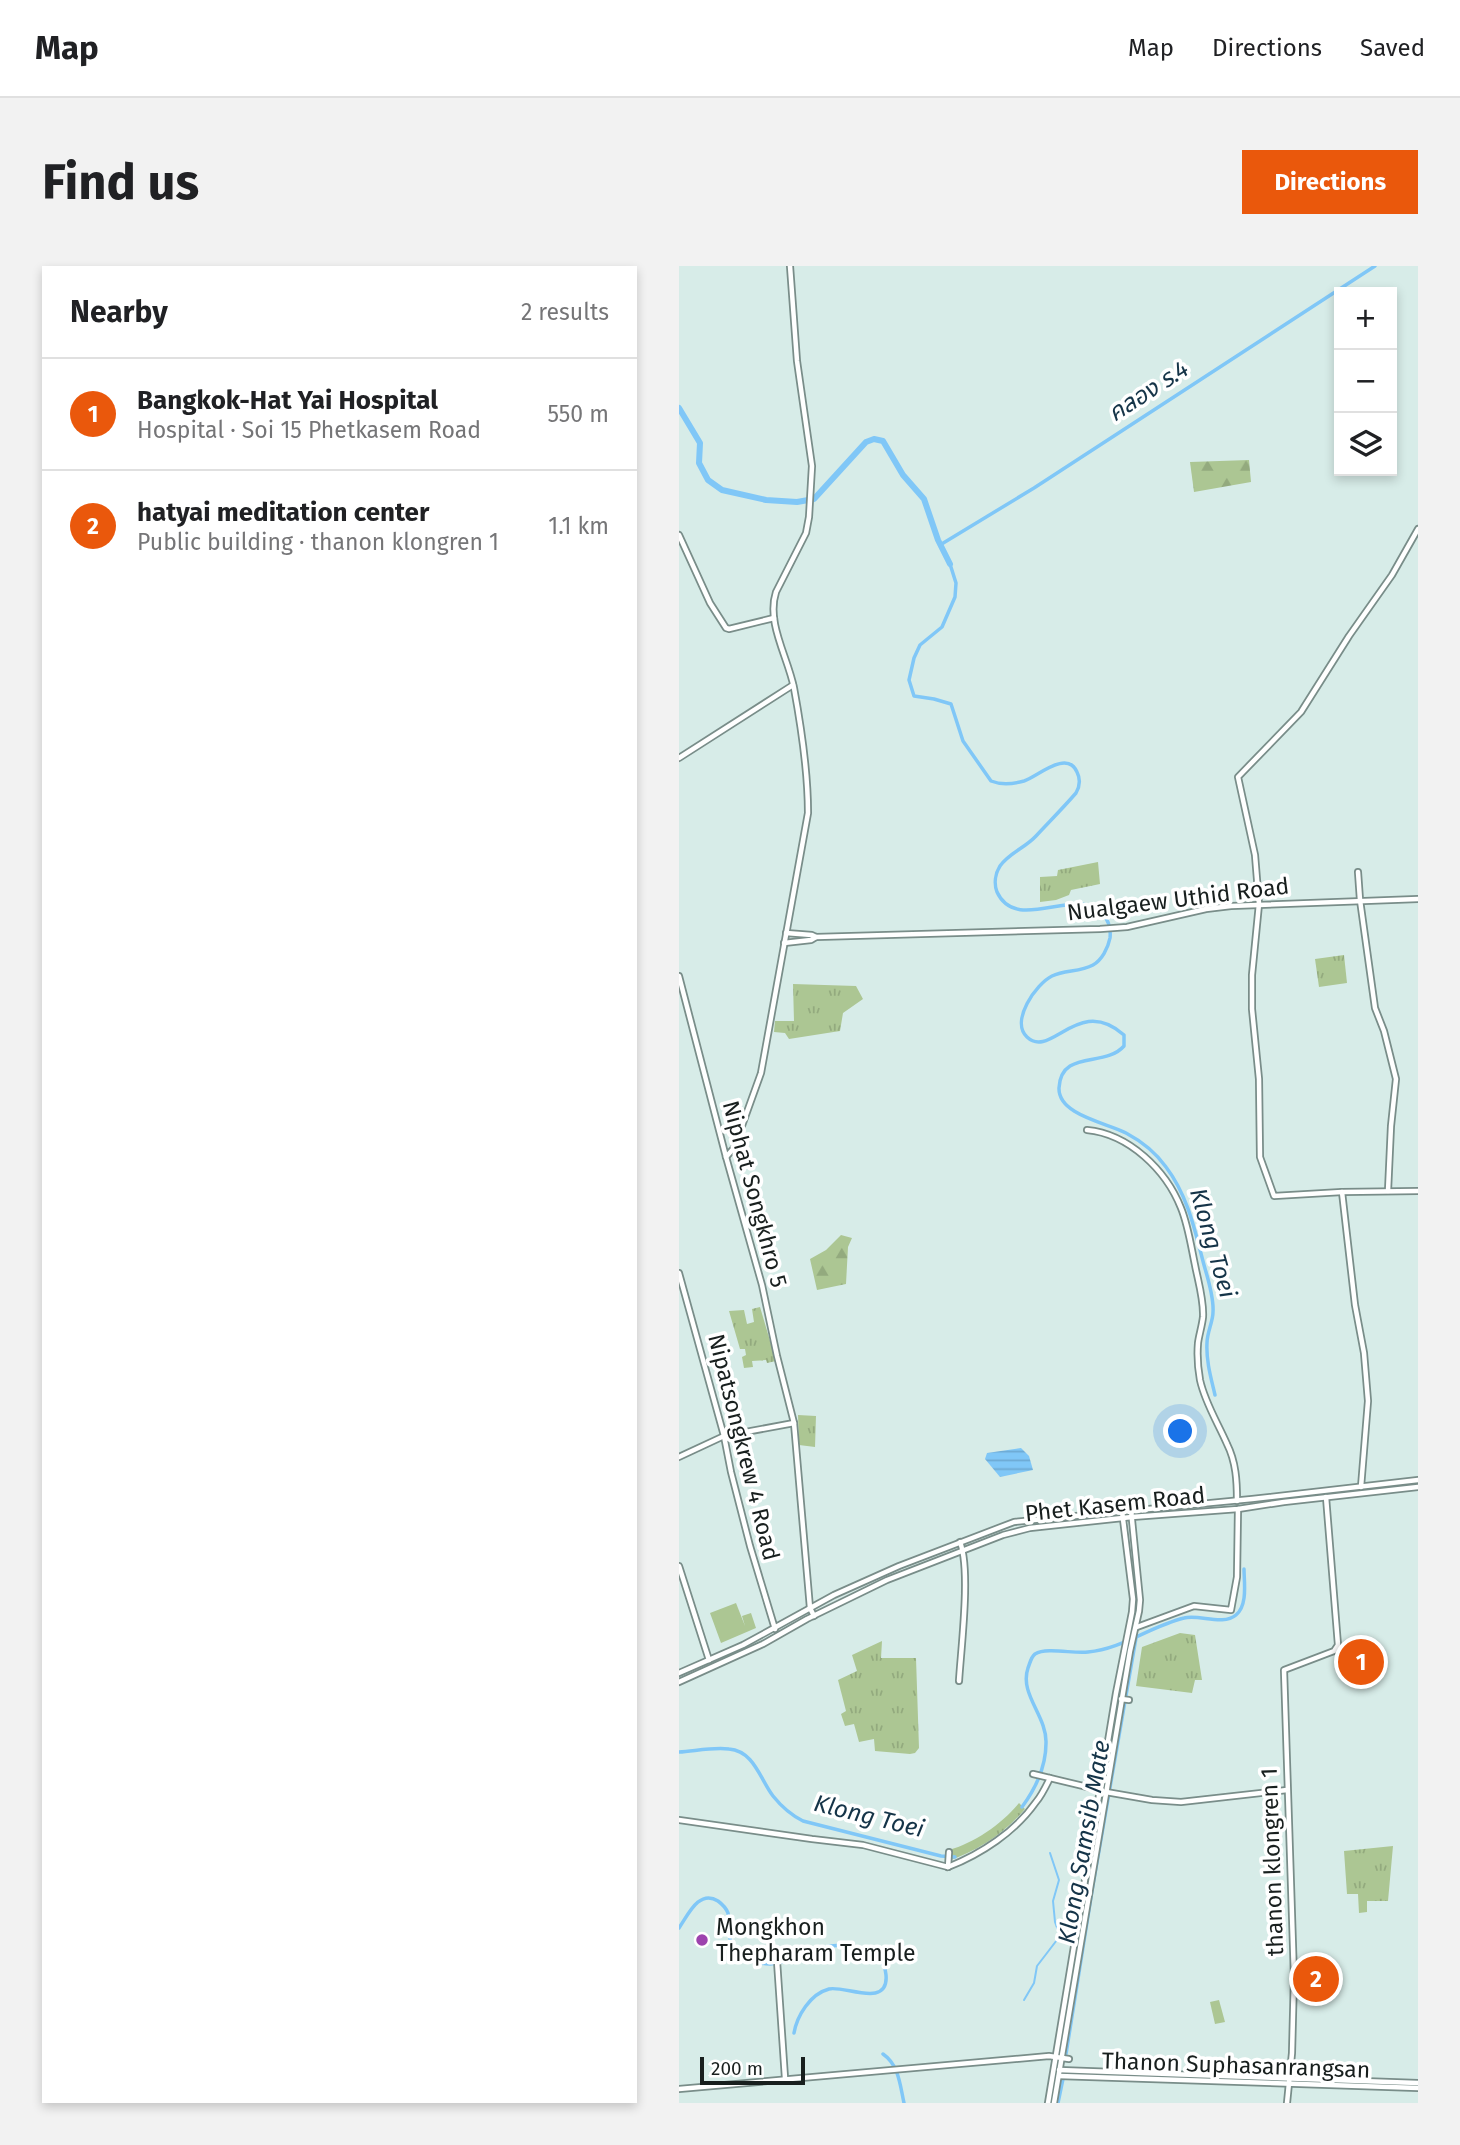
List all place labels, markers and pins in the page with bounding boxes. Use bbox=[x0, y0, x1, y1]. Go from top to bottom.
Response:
pin: 1 bbox=[1338, 1636, 1384, 1688]
place label: Mongkhon Thepharam Temple bbox=[716, 1913, 916, 1967]
marker: Mongkhon Thepharam Temple bbox=[694, 1932, 710, 1948]
pin: 2 bbox=[1293, 1953, 1339, 2005]

